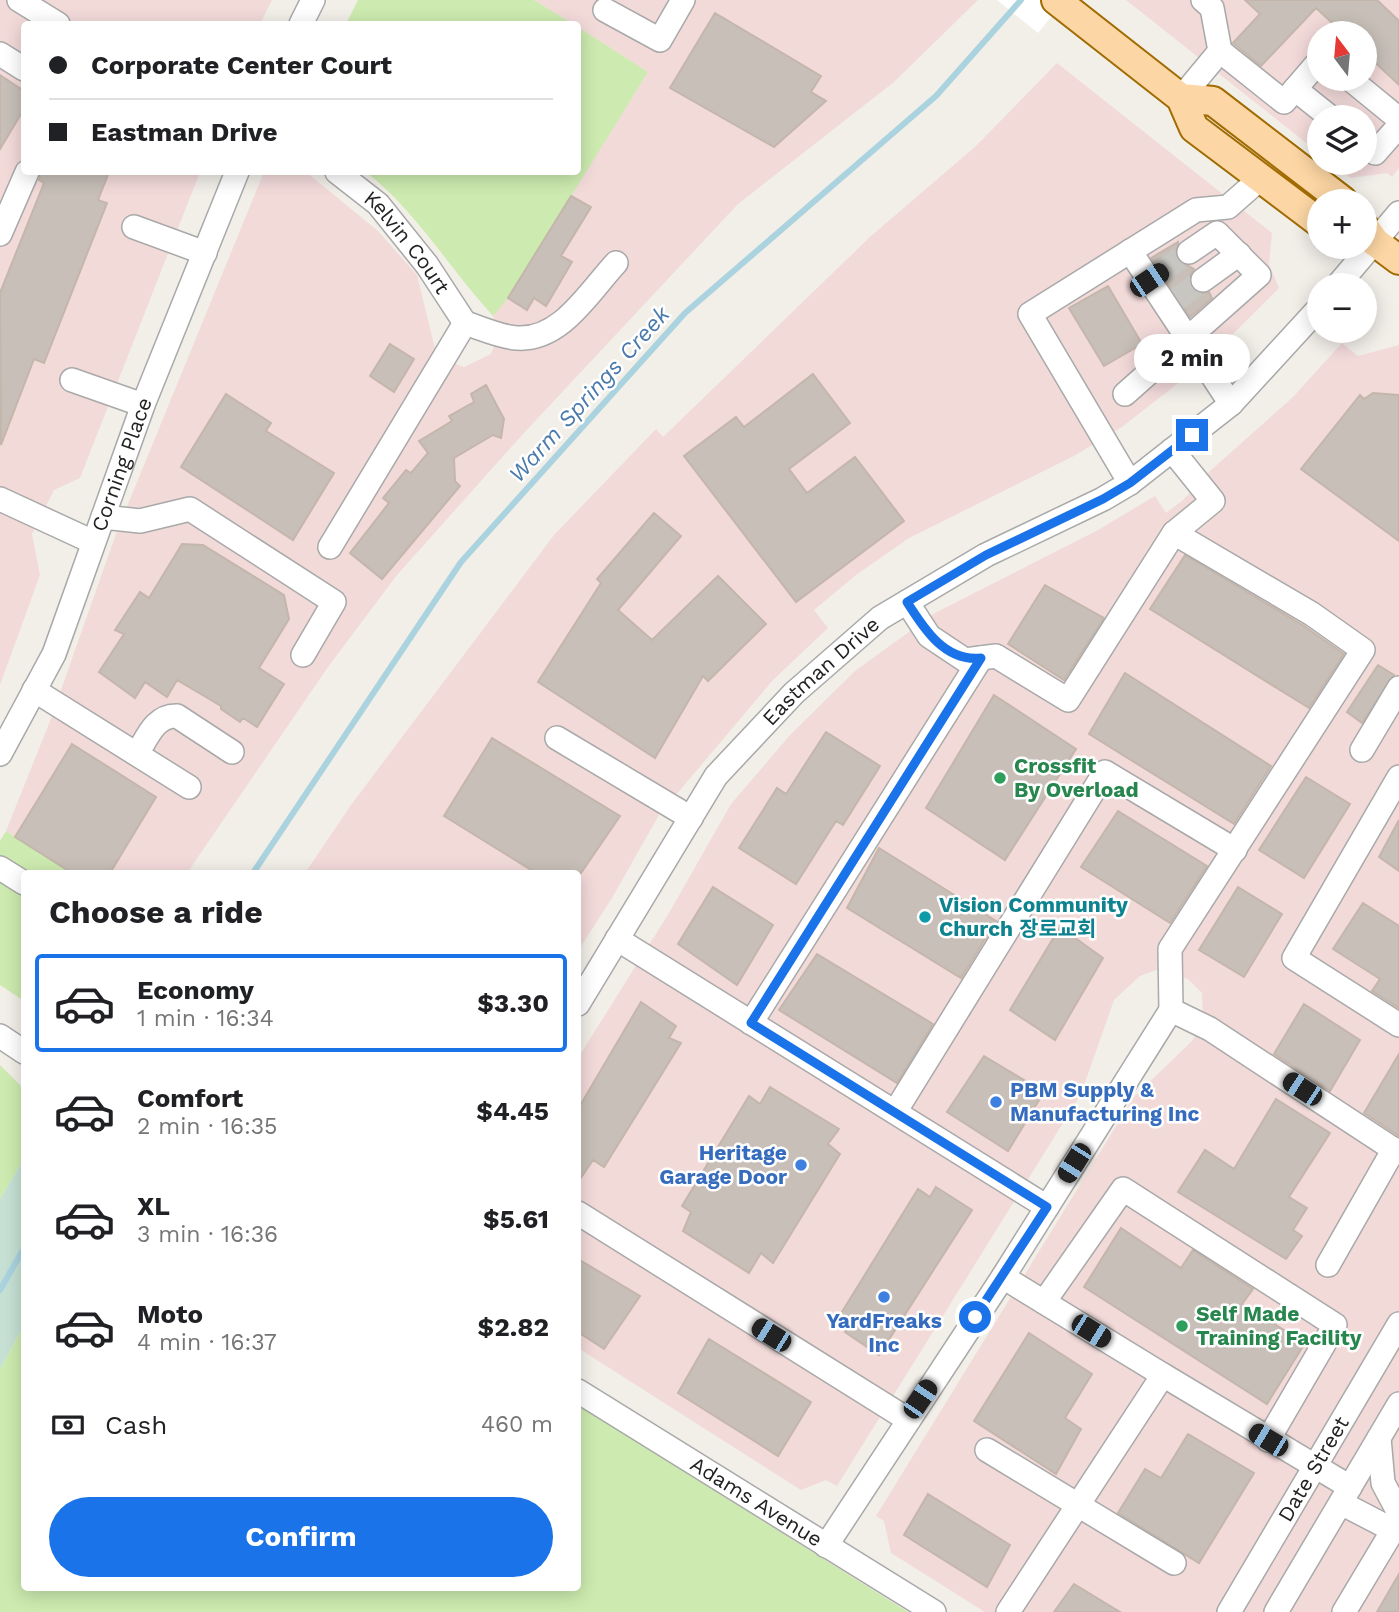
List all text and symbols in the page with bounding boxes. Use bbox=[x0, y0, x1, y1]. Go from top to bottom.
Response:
north arrow bbox=[1307, 21, 1377, 91]
map controls bbox=[1307, 21, 1377, 343]
text: Corporate Center Court bbox=[91, 50, 392, 80]
button: layers bbox=[1307, 105, 1377, 175]
text: Eastman Drive bbox=[91, 117, 278, 147]
street label: Kelvin Court bbox=[359, 185, 456, 298]
button: + bbox=[1307, 189, 1377, 259]
car bbox=[1126, 260, 1173, 300]
button: − bbox=[1307, 273, 1377, 343]
water label: Warm Springs Creek bbox=[503, 300, 676, 488]
callout: 2 min bbox=[1134, 334, 1250, 382]
text: 2 min bbox=[1161, 345, 1223, 372]
street label: Corning Place bbox=[86, 393, 157, 535]
route end bbox=[1176, 419, 1208, 451]
street label: Eastman Drive bbox=[757, 611, 884, 730]
place label: Crossfit By Overload bbox=[1014, 753, 1139, 802]
marker: Crossfit By Overload bbox=[992, 770, 1008, 786]
place label: Vision Community Church 장로교회 bbox=[939, 892, 1128, 941]
text: Choose a ride bbox=[49, 893, 263, 931]
marker: Vision Community Church 장로교회 bbox=[917, 909, 933, 925]
icon: car bbox=[53, 972, 116, 1035]
text: Economy bbox=[137, 975, 254, 1005]
text: $3.30 bbox=[477, 988, 549, 1018]
text: 1 min · 16:34 bbox=[137, 1005, 274, 1032]
car bbox=[1279, 1069, 1326, 1109]
place label: PBM Supply & Manufacturing Inc bbox=[1010, 1077, 1199, 1126]
icon: car bbox=[53, 1080, 116, 1143]
text: Comfort bbox=[137, 1083, 243, 1113]
marker: PBM Supply & Manufacturing Inc bbox=[988, 1094, 1004, 1110]
text: $4.45 bbox=[476, 1096, 549, 1126]
text: 2 min · 16:35 bbox=[137, 1113, 278, 1140]
place label: Heritage Garage Door bbox=[659, 1140, 787, 1189]
car bbox=[1054, 1140, 1095, 1186]
marker: Heritage Garage Door bbox=[793, 1157, 809, 1173]
icon: car bbox=[53, 1188, 116, 1251]
text: XL bbox=[137, 1191, 170, 1221]
text: $5.61 bbox=[483, 1204, 549, 1234]
text: 3 min · 16:36 bbox=[137, 1221, 278, 1248]
marker: YardFreaks Inc bbox=[876, 1289, 892, 1305]
icon: car bbox=[53, 1296, 116, 1359]
text: Moto bbox=[137, 1299, 203, 1329]
route start bbox=[959, 1301, 991, 1333]
place label: Self Made Training Facility bbox=[1196, 1301, 1362, 1350]
place label: YardFreaks Inc bbox=[826, 1308, 942, 1357]
car bbox=[1068, 1311, 1115, 1351]
text: $2.82 bbox=[477, 1312, 549, 1342]
car bbox=[748, 1315, 795, 1355]
marker: Self Made Training Facility bbox=[1174, 1318, 1190, 1334]
text: 4 min · 16:37 bbox=[137, 1329, 277, 1356]
car bbox=[900, 1376, 941, 1422]
icon: cash bbox=[49, 1406, 87, 1444]
text: Cash bbox=[105, 1410, 167, 1440]
text: 460 m bbox=[481, 1411, 553, 1438]
street label: Date Street bbox=[1272, 1411, 1354, 1526]
car bbox=[1245, 1420, 1292, 1460]
street label: Adams Avenue bbox=[686, 1451, 827, 1552]
button: Confirm bbox=[49, 1497, 553, 1577]

